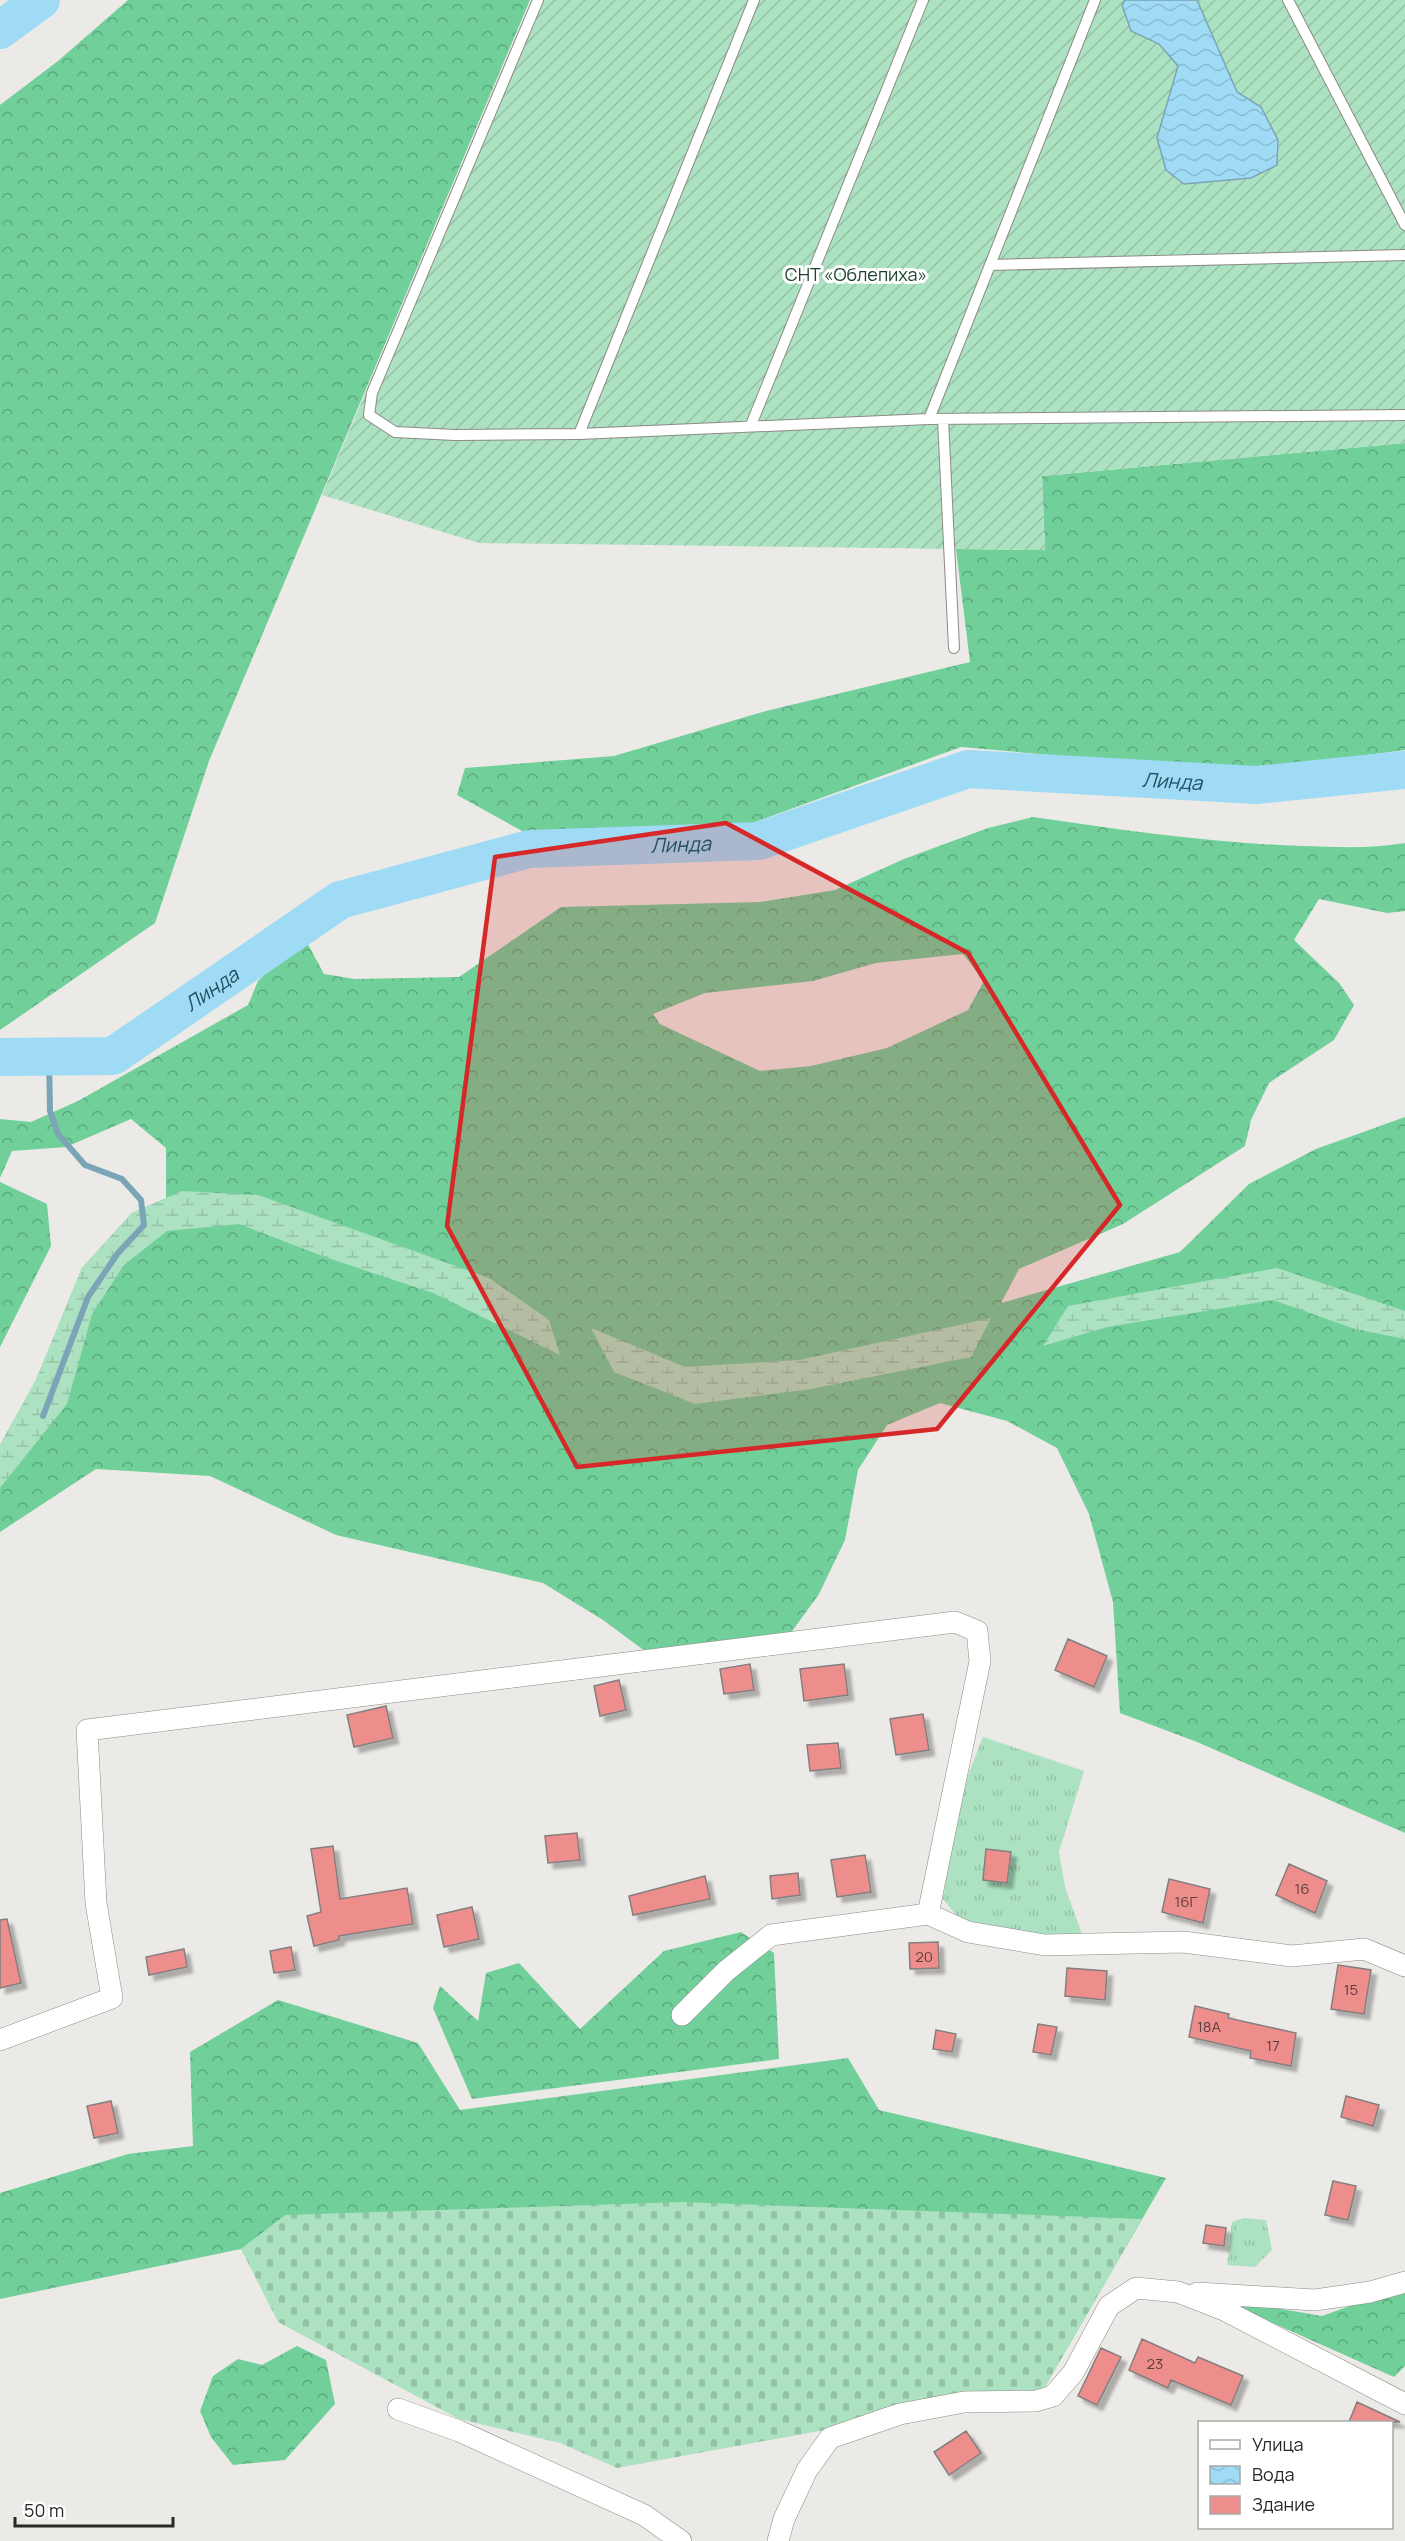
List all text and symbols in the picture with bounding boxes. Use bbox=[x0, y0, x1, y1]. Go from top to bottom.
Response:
park label: СНТ «Облепиха» bbox=[785, 262, 927, 286]
water label: Линда bbox=[1141, 765, 1204, 796]
water label: Линда bbox=[650, 829, 712, 858]
water label: Линда bbox=[179, 960, 244, 1017]
house number: 16 bbox=[1294, 1878, 1310, 1899]
house number: 16Г bbox=[1174, 1891, 1198, 1912]
house number: 20 bbox=[915, 1946, 933, 1967]
house number: 15 bbox=[1344, 1979, 1358, 2000]
house number: 18А bbox=[1197, 2016, 1222, 2037]
house number: 17 bbox=[1266, 2035, 1280, 2056]
house number: 23 bbox=[1147, 2353, 1163, 2374]
legend bbox=[1198, 2421, 1393, 2529]
text: Улица bbox=[1252, 2432, 1304, 2456]
text: Вода bbox=[1252, 2462, 1294, 2486]
scale bar bbox=[15, 2490, 172, 2528]
text: Здание bbox=[1252, 2492, 1315, 2516]
text: 50 m bbox=[24, 2498, 64, 2522]

